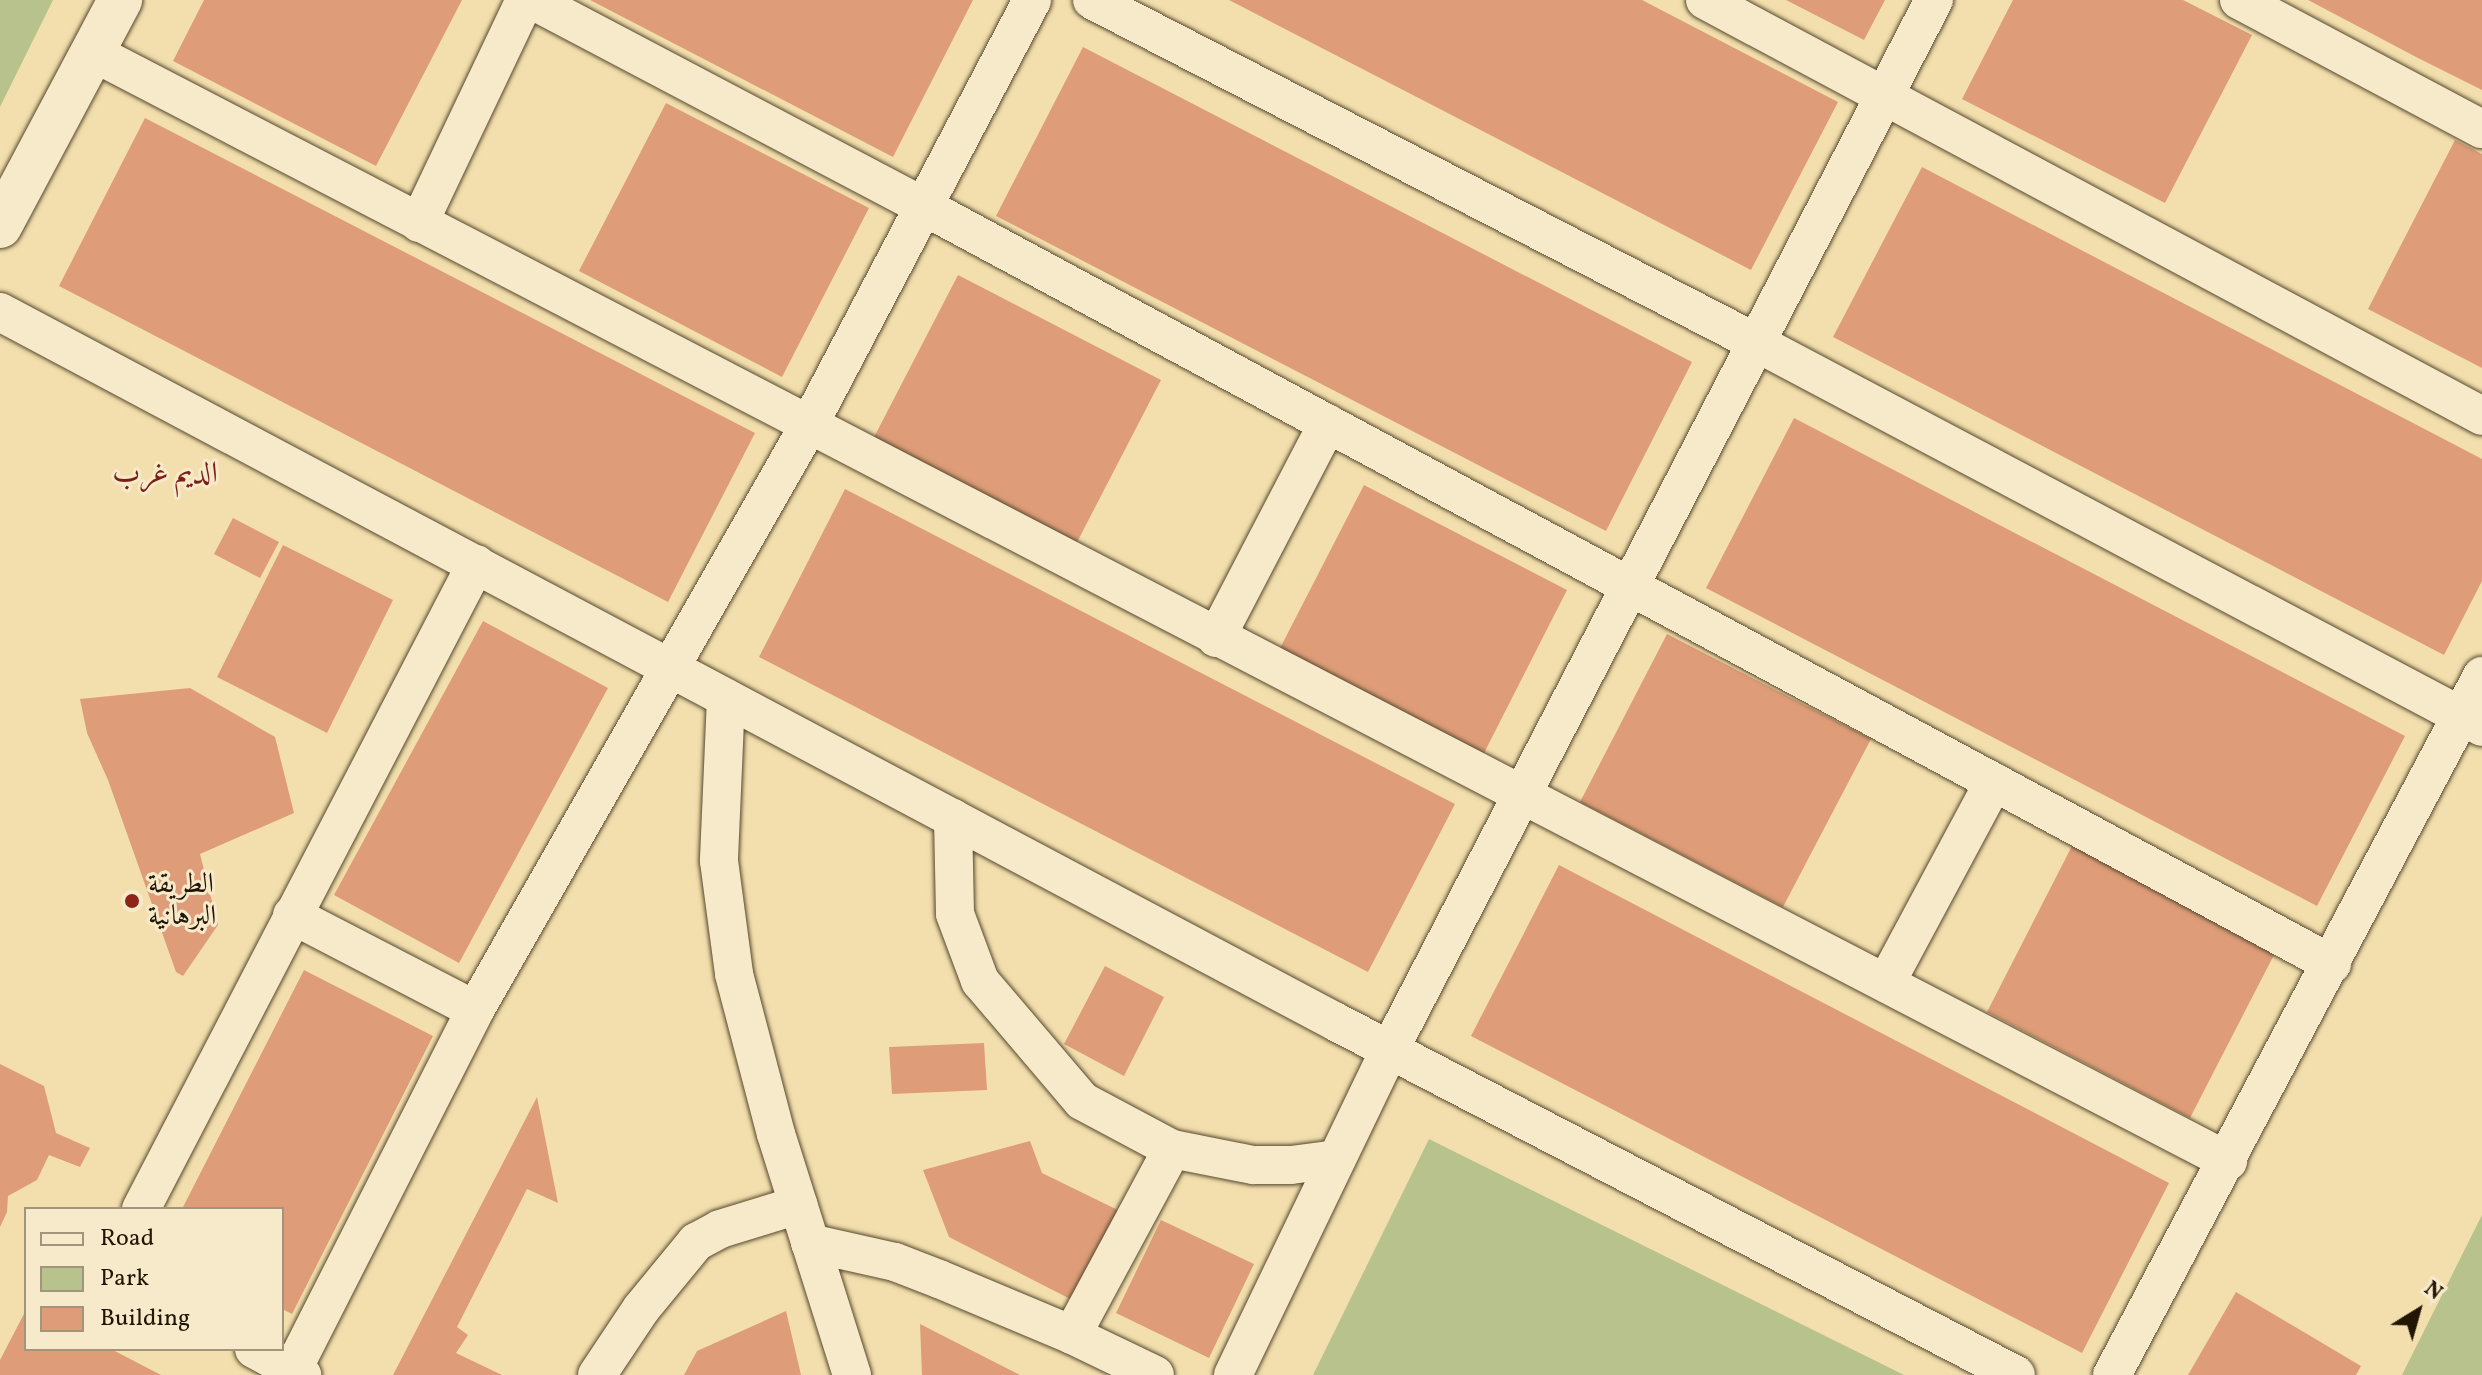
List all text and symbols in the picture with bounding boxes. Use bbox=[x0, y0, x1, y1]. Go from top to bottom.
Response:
district label: الديم غرب bbox=[112, 456, 218, 492]
place label: الطريقة البرهانية bbox=[148, 868, 216, 934]
marker: الطريقة البرهانية bbox=[123, 892, 141, 910]
legend bbox=[24, 1207, 284, 1351]
text: Road bbox=[100, 1222, 154, 1256]
text: Park bbox=[100, 1262, 149, 1296]
north arrow bbox=[2378, 1271, 2458, 1351]
text: N bbox=[2417, 1274, 2448, 1309]
text: Building bbox=[100, 1302, 190, 1336]

